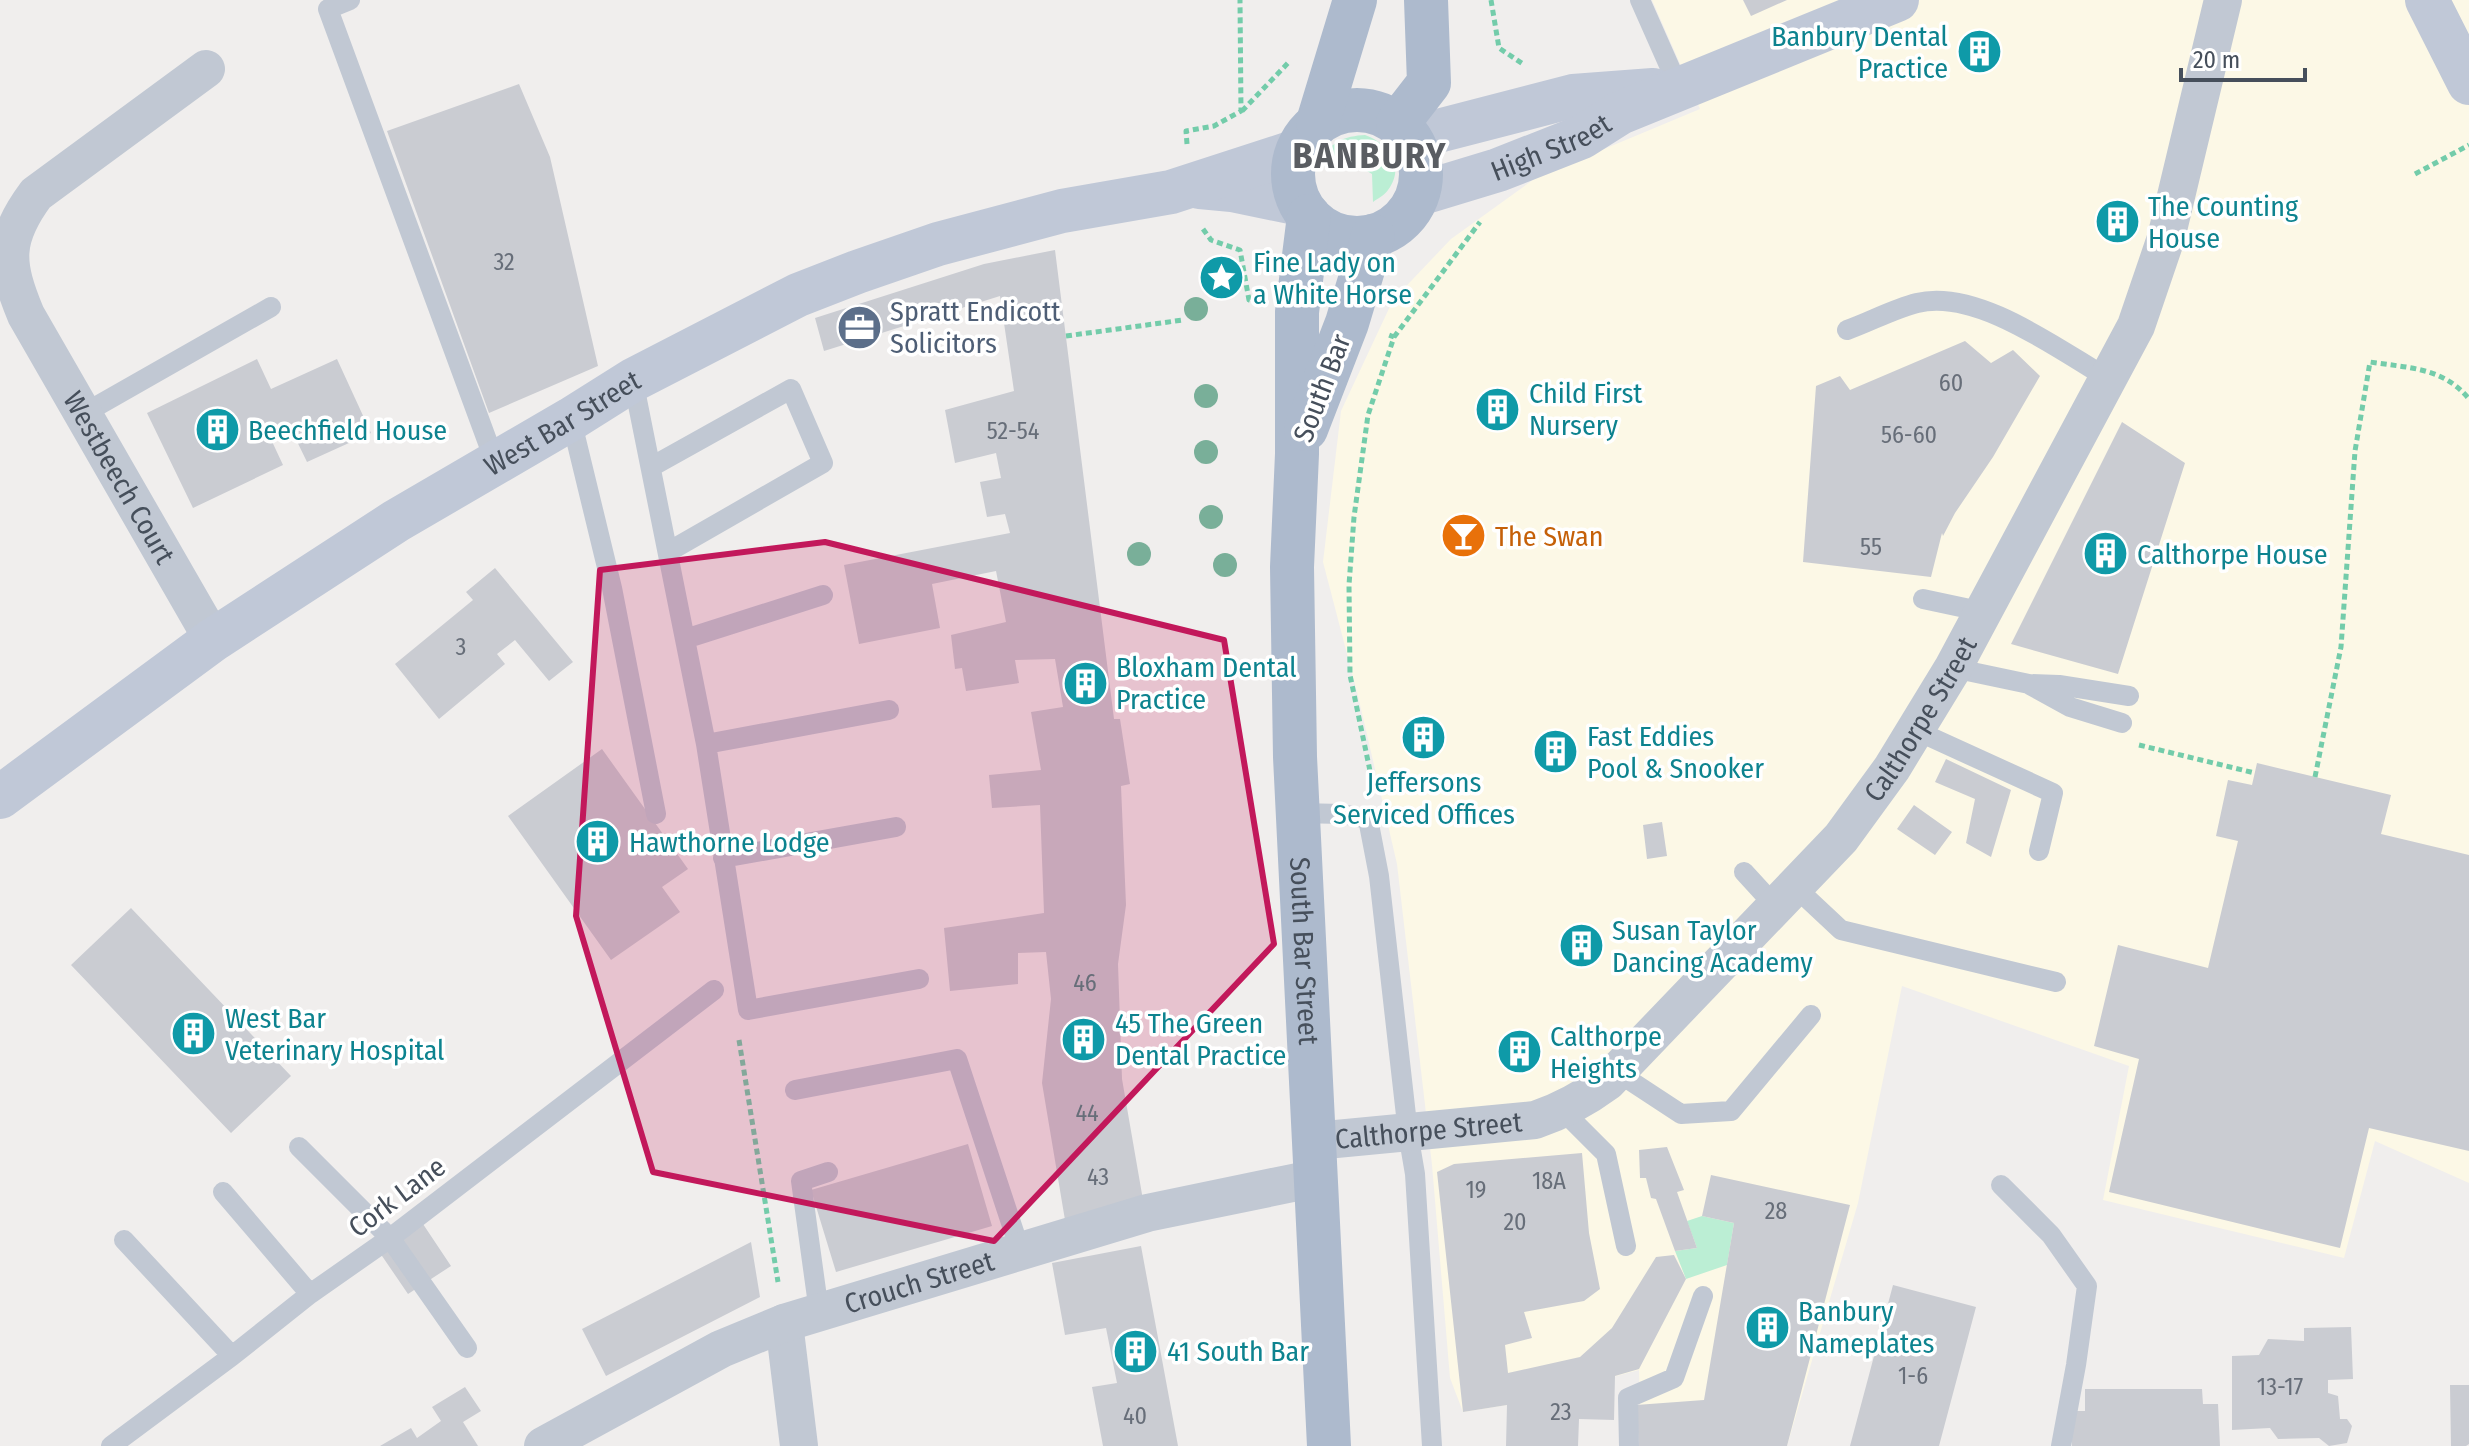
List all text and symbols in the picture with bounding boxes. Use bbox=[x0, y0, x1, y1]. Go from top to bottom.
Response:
place label: Banbury Dental Practice bbox=[1771, 20, 1948, 85]
building icon: Banbury Dental Practice bbox=[1955, 28, 2003, 76]
scale bar bbox=[2181, 32, 2305, 82]
text: 20 m bbox=[2193, 46, 2240, 74]
street label: High Street bbox=[1486, 106, 1618, 188]
district label: BANBURY bbox=[1293, 134, 1447, 178]
place label: The Counting House bbox=[2148, 190, 2299, 255]
building icon: The Counting House bbox=[2093, 198, 2141, 246]
place label: Fine Lady on a White Horse bbox=[1253, 246, 1412, 311]
house number: 32 bbox=[493, 248, 515, 276]
place icon: Fine Lady on a White Horse bbox=[1198, 254, 1246, 302]
place label: Spratt Endicott Solicitors bbox=[890, 295, 1061, 360]
office icon: Spratt Endicott Solicitors bbox=[835, 303, 883, 351]
street label: South Bar bbox=[1286, 329, 1358, 446]
street label: West Bar Street bbox=[478, 362, 646, 482]
house number: 60 bbox=[1939, 369, 1963, 397]
place label: Child First Nursery bbox=[1529, 377, 1643, 442]
street label: Westbeech Court bbox=[57, 385, 182, 570]
building icon: Child First Nursery bbox=[1474, 385, 1522, 433]
building icon: Beechfield House bbox=[193, 406, 241, 454]
place label: Beechfield House bbox=[248, 414, 447, 447]
house number: 52-54 bbox=[987, 417, 1039, 445]
house number: 56-60 bbox=[1881, 421, 1937, 449]
bar icon: The Swan bbox=[1440, 512, 1488, 560]
place label: The Swan bbox=[1495, 520, 1603, 553]
building icon: Calthorpe House bbox=[2082, 530, 2130, 578]
house number: 55 bbox=[1860, 533, 1882, 561]
place label: Calthorpe House bbox=[2137, 538, 2328, 571]
street label: Calthorpe Street bbox=[1857, 630, 1984, 808]
house number: 3 bbox=[456, 633, 466, 661]
place label: Bloxham Dental Practice bbox=[1116, 651, 1297, 716]
building icon: Bloxham Dental Practice bbox=[1061, 659, 1109, 707]
building icon: Jeffersons Serviced Offices bbox=[1400, 714, 1448, 762]
place label: Fast Eddies Pool & Snooker bbox=[1587, 720, 1764, 785]
building icon: Fast Eddies Pool & Snooker bbox=[1532, 728, 1580, 776]
place label: Jeffersons Serviced Offices bbox=[1333, 766, 1515, 831]
building icon: Hawthorne Lodge bbox=[574, 818, 622, 866]
place label: Hawthorne Lodge bbox=[629, 826, 830, 859]
street label: South Bar Street bbox=[1283, 856, 1326, 1046]
place label: Susan Taylor Dancing Academy bbox=[1612, 914, 1813, 979]
building icon: Susan Taylor Dancing Academy bbox=[1557, 922, 1605, 970]
house number: 46 bbox=[1073, 969, 1097, 997]
place label: West Bar Veterinary Hospital bbox=[225, 1002, 445, 1067]
place label: 45 The Green Dental Practice bbox=[1115, 1007, 1286, 1072]
building icon: West Bar Veterinary Hospital bbox=[170, 1010, 218, 1058]
building icon: 45 The Green Dental Practice bbox=[1060, 1015, 1108, 1063]
place label: Calthorpe Heights bbox=[1550, 1020, 1662, 1085]
building icon: Calthorpe Heights bbox=[1495, 1028, 1543, 1076]
house number: 44 bbox=[1075, 1099, 1099, 1127]
street label: Calthorpe Street bbox=[1334, 1105, 1524, 1156]
street label: Cork Lane bbox=[342, 1150, 452, 1244]
house number: 43 bbox=[1087, 1163, 1109, 1191]
house number: 18A bbox=[1532, 1167, 1566, 1195]
house number: 19 bbox=[1465, 1176, 1487, 1204]
house number: 28 bbox=[1765, 1197, 1787, 1225]
house number: 20 bbox=[1503, 1208, 1527, 1236]
street label: Crouch Street bbox=[840, 1244, 999, 1320]
place label: Banbury Nameplates bbox=[1798, 1295, 1934, 1360]
building icon: Banbury Nameplates bbox=[1743, 1303, 1791, 1351]
building icon: 41 South Bar bbox=[1112, 1327, 1160, 1375]
place label: 41 South Bar bbox=[1167, 1335, 1309, 1368]
house number: 1-6 bbox=[1898, 1362, 1928, 1390]
house number: 13-17 bbox=[2257, 1373, 2303, 1401]
house number: 23 bbox=[1550, 1398, 1572, 1426]
house number: 40 bbox=[1123, 1402, 1147, 1430]

